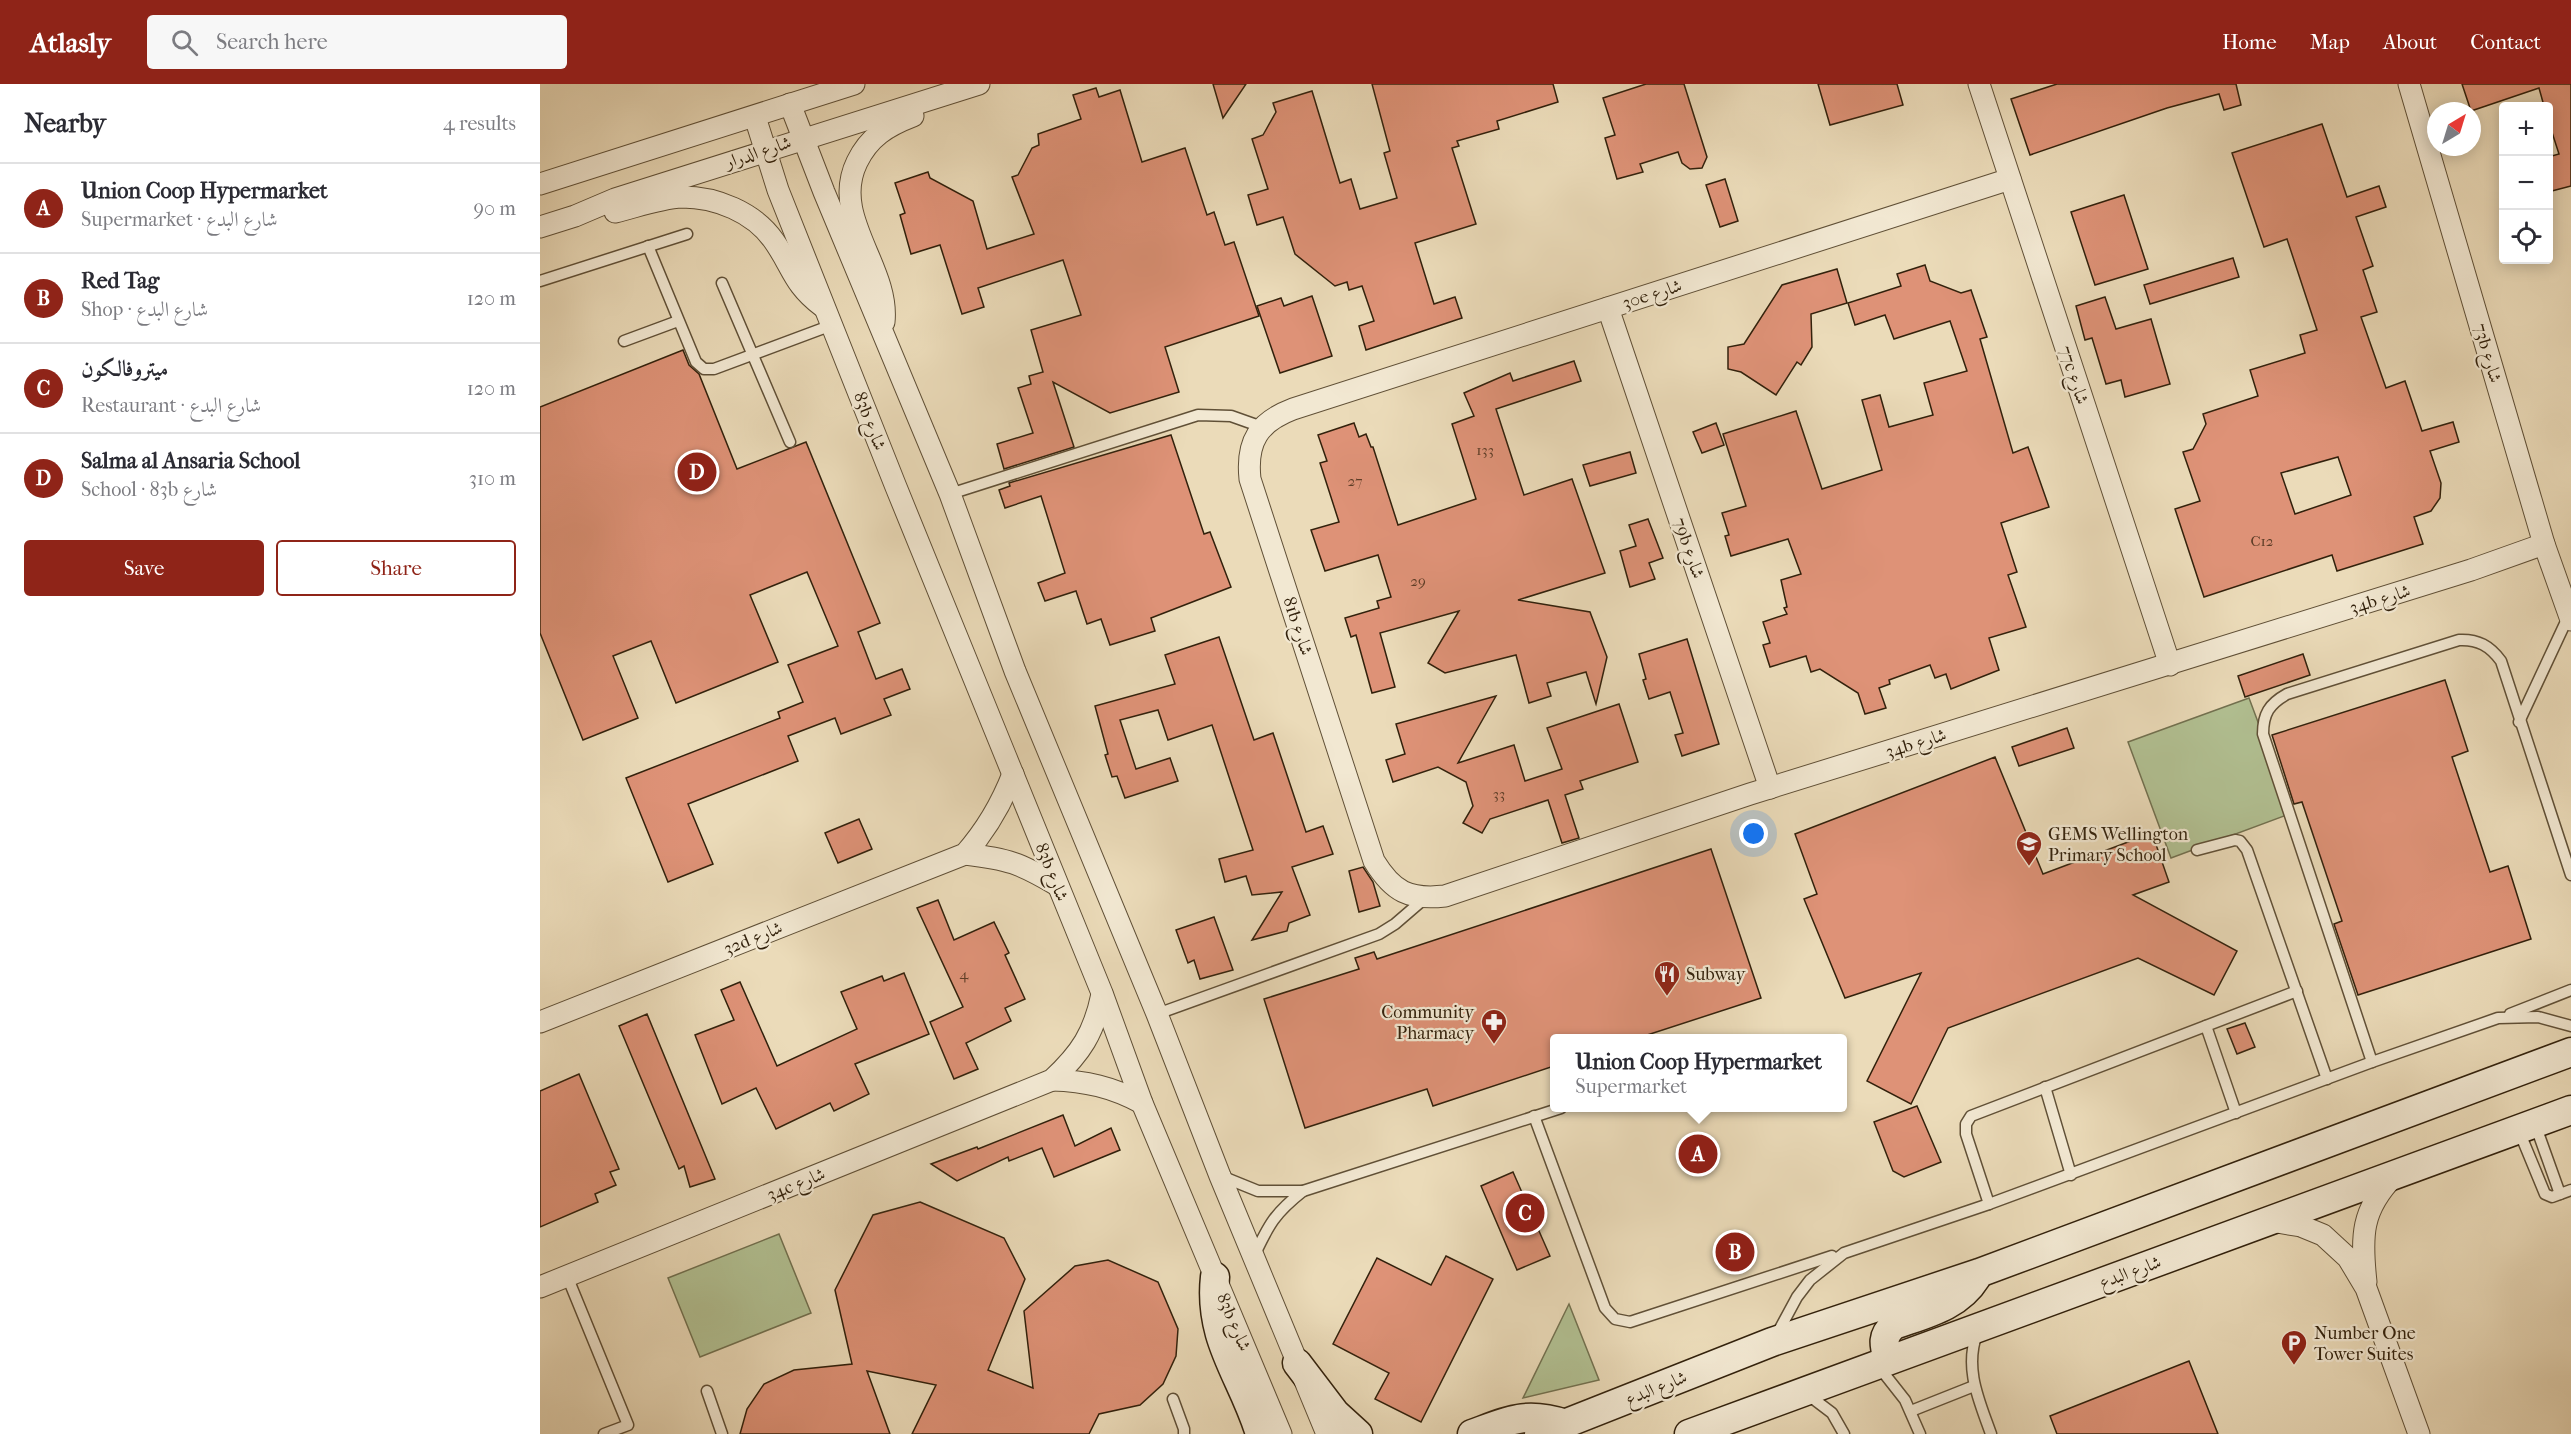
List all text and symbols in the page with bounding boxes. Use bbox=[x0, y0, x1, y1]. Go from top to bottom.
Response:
search box bbox=[147, 15, 567, 69]
text: Atlasly bbox=[30, 26, 111, 59]
icon: search bbox=[168, 26, 201, 59]
text: Search here bbox=[216, 29, 328, 55]
text: Home bbox=[2222, 30, 2277, 54]
text: Map bbox=[2310, 30, 2350, 54]
text: About bbox=[2383, 30, 2437, 54]
text: Contact bbox=[2470, 30, 2541, 54]
north arrow bbox=[2427, 102, 2481, 156]
map controls bbox=[2499, 102, 2553, 264]
button: + bbox=[2499, 102, 2553, 156]
text: Nearby bbox=[24, 108, 106, 139]
text: 4 results bbox=[443, 112, 516, 135]
street label: شارع الدرار bbox=[720, 132, 795, 177]
button: − bbox=[2499, 156, 2553, 210]
text: Union Coop Hypermarket bbox=[81, 178, 328, 204]
text: A bbox=[37, 197, 50, 220]
text: 90 m bbox=[474, 197, 516, 220]
text: Supermarket · شارع البدع bbox=[81, 208, 278, 231]
button: locate bbox=[2499, 210, 2553, 264]
text: Red Tag bbox=[81, 268, 159, 294]
street label: 30e شارع bbox=[1620, 275, 1686, 318]
text: B bbox=[37, 287, 50, 310]
text: 120 m bbox=[467, 287, 516, 310]
text: Shop · شارع البدع bbox=[81, 298, 208, 321]
street label: 73b شارع bbox=[2465, 321, 2506, 386]
street label: 77c شارع bbox=[2050, 343, 2093, 408]
text: ميتروفالكون bbox=[81, 356, 168, 382]
text: C bbox=[37, 377, 50, 400]
text: 120 m bbox=[467, 377, 516, 400]
street label: 83b شارع bbox=[845, 389, 890, 455]
text: Restaurant · شارع البدع bbox=[81, 394, 261, 417]
house number: 133 bbox=[1476, 441, 1494, 459]
text: Salma al Ansaria School bbox=[81, 448, 300, 474]
pin: D bbox=[678, 450, 716, 494]
text: D bbox=[36, 467, 51, 490]
text: 310 m bbox=[469, 467, 516, 490]
house number: 27 bbox=[1348, 472, 1362, 490]
text: School · 83b شارع bbox=[81, 478, 217, 501]
street label: 79b شارع bbox=[1665, 515, 1709, 583]
house number: C12 bbox=[2250, 532, 2274, 550]
button: Save bbox=[24, 540, 264, 596]
button: Share bbox=[276, 540, 516, 596]
house number: 29 bbox=[1410, 572, 1426, 590]
street label: 34b شارع bbox=[2347, 580, 2414, 622]
street label: 81b شارع bbox=[1274, 594, 1317, 659]
street label: 34b شارع bbox=[1883, 724, 1950, 766]
house number: 33 bbox=[1493, 785, 1505, 803]
your location bbox=[1739, 819, 1768, 848]
place label: GEMS Wellington Primary School bbox=[2048, 824, 2189, 866]
school or university icon: GEMS Wellington Primary School bbox=[2014, 829, 2044, 867]
street label: 83b شارع bbox=[1027, 840, 1073, 906]
street label: 32d شارع bbox=[721, 917, 787, 963]
restaurant icon: Subway bbox=[1652, 959, 1682, 997]
place label: Subway bbox=[1686, 964, 1747, 985]
house number: 4 bbox=[960, 965, 970, 983]
place label: Community Pharmacy bbox=[1381, 1002, 1475, 1044]
pharmacy icon: Community Pharmacy bbox=[1479, 1007, 1509, 1045]
popup bbox=[1550, 1034, 1847, 1112]
text: Union Coop Hypermarket bbox=[1575, 1049, 1822, 1075]
text: Supermarket bbox=[1575, 1075, 1687, 1098]
pin: A bbox=[1678, 1132, 1718, 1176]
street label: 34c شارع bbox=[764, 1163, 830, 1209]
pin: C bbox=[1506, 1190, 1544, 1236]
pin: B bbox=[1716, 1230, 1754, 1274]
street label: شارع البدع bbox=[2096, 1252, 2166, 1297]
street label: 83b شارع bbox=[1208, 1290, 1255, 1356]
place label: Number One Tower Suites bbox=[2314, 1323, 2416, 1365]
parking icon: Number One Tower Suites bbox=[2279, 1328, 2309, 1366]
street label: شارع البدع bbox=[1622, 1367, 1692, 1414]

